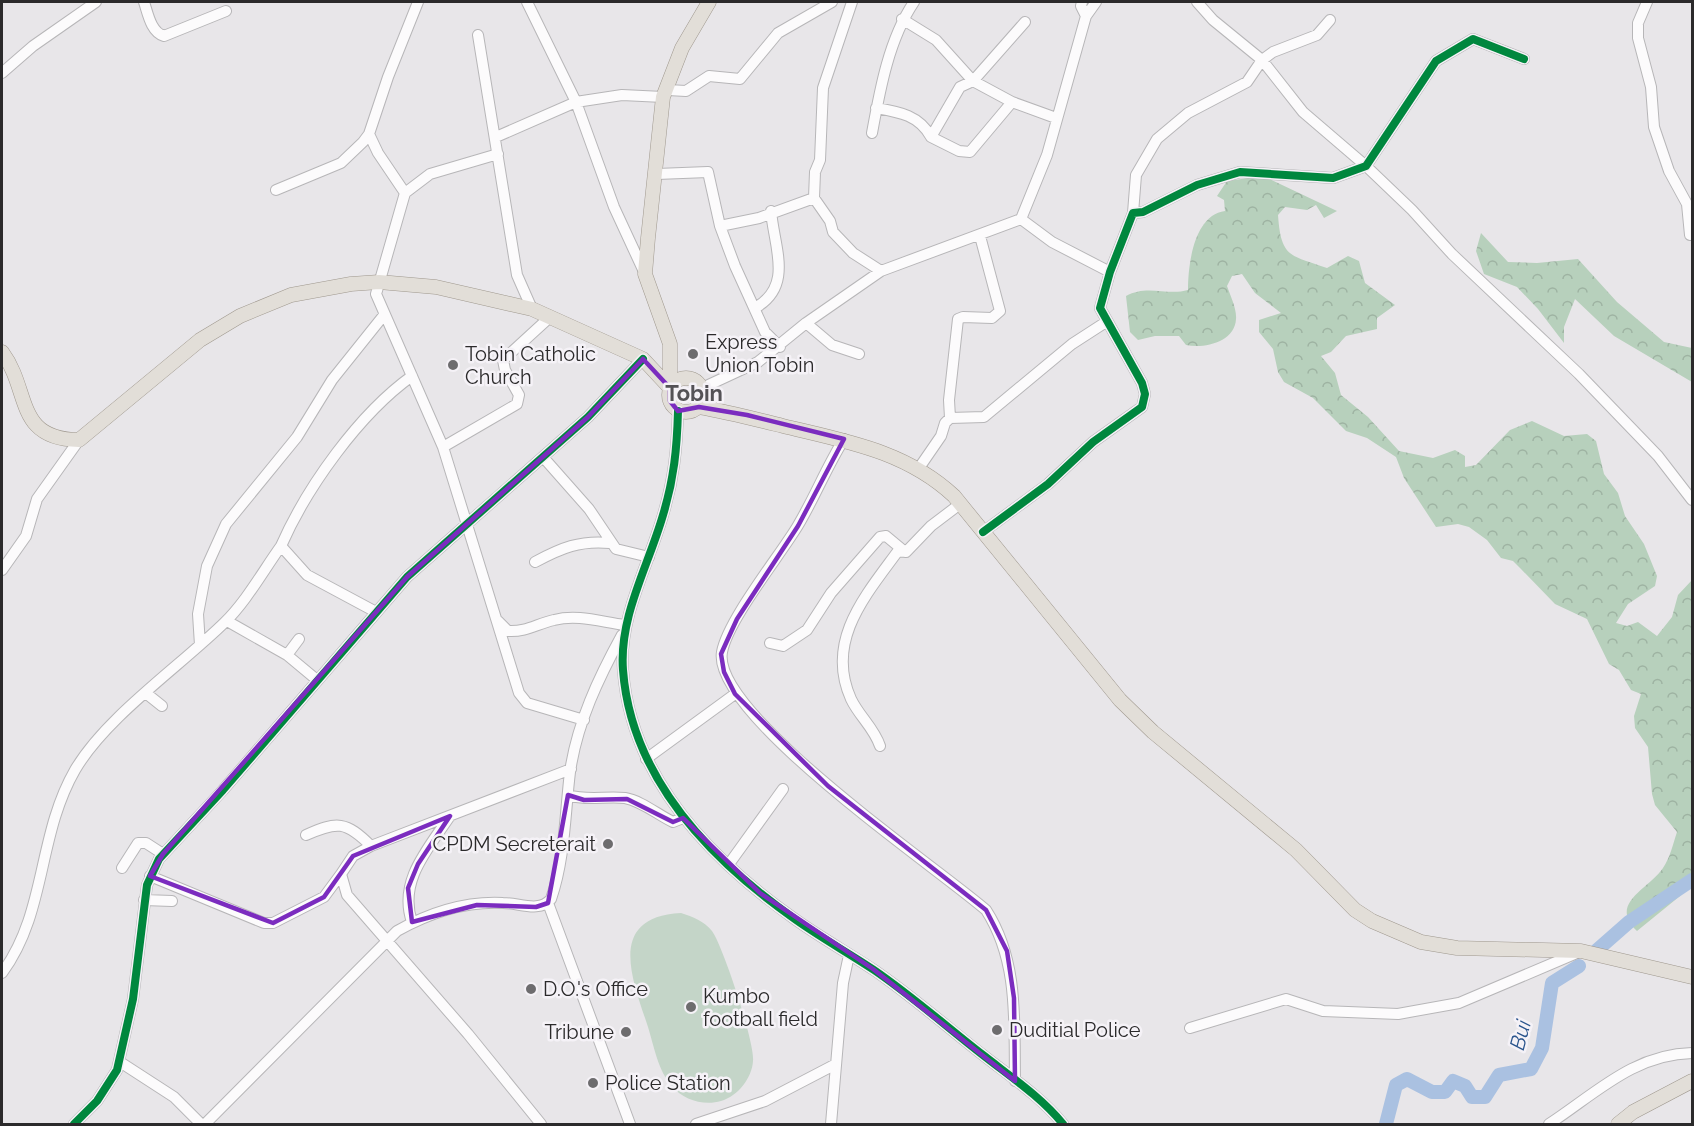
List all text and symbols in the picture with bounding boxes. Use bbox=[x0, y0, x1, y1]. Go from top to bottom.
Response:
place label: Express Union Tobin bbox=[705, 330, 814, 377]
place label: Tobin Catholic Church bbox=[465, 342, 596, 389]
marker: Express Union Tobin bbox=[686, 347, 700, 361]
marker: Tobin Catholic Church bbox=[446, 358, 460, 372]
district label: Tobin bbox=[665, 380, 723, 406]
place label: CPDM Secreterait bbox=[432, 832, 596, 856]
marker: CPDM Secreterait bbox=[601, 837, 615, 851]
place label: D.O.'s Office bbox=[543, 977, 648, 1001]
marker: D.O.'s Office bbox=[524, 982, 538, 996]
place label: Kumbo football field bbox=[703, 984, 818, 1031]
marker: Kumbo football field bbox=[684, 1000, 698, 1014]
water label: Bui bbox=[1504, 1017, 1536, 1053]
place label: Duditial Police bbox=[1009, 1018, 1141, 1042]
place label: Tribune bbox=[545, 1020, 614, 1044]
marker: Duditial Police bbox=[990, 1023, 1004, 1037]
marker: Tribune bbox=[619, 1025, 633, 1039]
place label: Police Station bbox=[605, 1071, 731, 1095]
marker: Police Station bbox=[586, 1076, 600, 1090]

